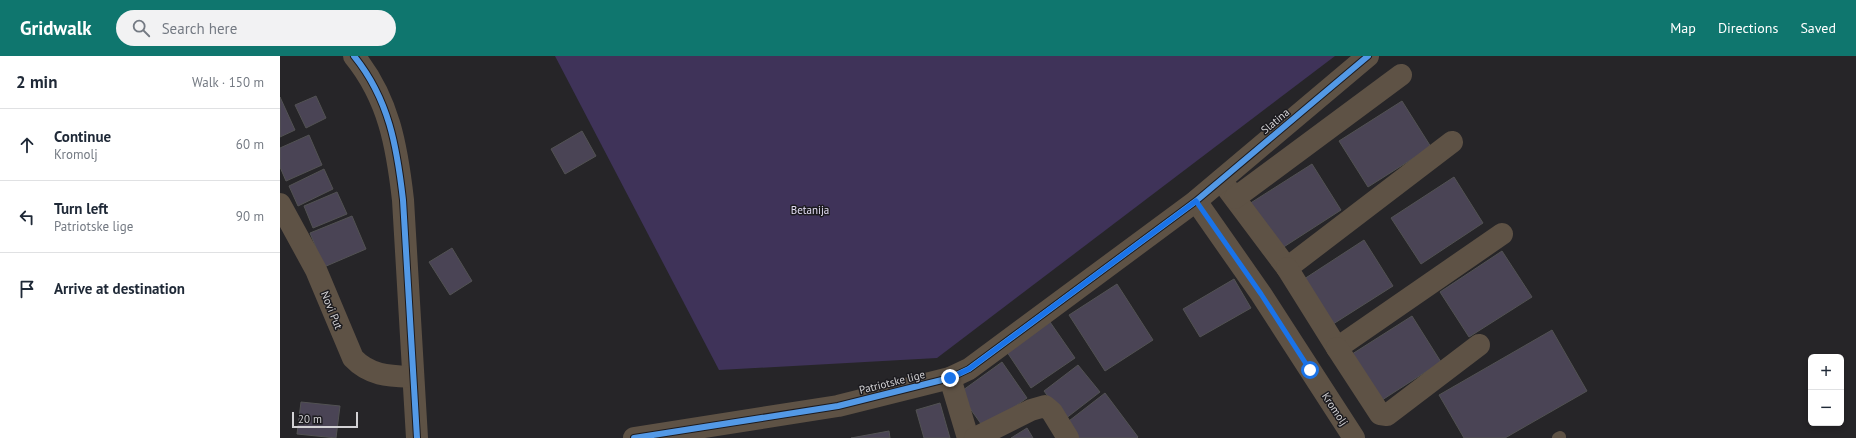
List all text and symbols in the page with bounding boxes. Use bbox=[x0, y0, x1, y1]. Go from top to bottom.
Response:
search box bbox=[116, 10, 396, 46]
text: Gridwalk bbox=[20, 16, 92, 40]
icon: search bbox=[130, 17, 152, 39]
text: Search here bbox=[162, 19, 237, 38]
text: Map bbox=[1670, 19, 1696, 37]
text: Directions bbox=[1718, 19, 1778, 37]
text: Saved bbox=[1800, 19, 1836, 37]
text: 2 min bbox=[16, 71, 57, 93]
text: Walk · 150 m bbox=[192, 74, 264, 91]
street label: Slatina bbox=[1258, 105, 1292, 137]
text: Continue bbox=[54, 127, 111, 146]
icon: ahead bbox=[16, 134, 38, 156]
text: 60 m bbox=[236, 136, 264, 153]
text: Kromolj bbox=[54, 146, 98, 163]
text: Turn left bbox=[54, 199, 108, 218]
park label: Betanija bbox=[791, 203, 829, 217]
icon: left bbox=[16, 206, 38, 228]
text: 90 m bbox=[236, 208, 264, 225]
text: Patriotske lige bbox=[54, 218, 133, 235]
icon: arrive bbox=[16, 278, 38, 300]
text: Arrive at destination bbox=[54, 279, 185, 298]
street label: Novi Put bbox=[318, 289, 346, 331]
map controls bbox=[1808, 354, 1844, 426]
button: + bbox=[1808, 354, 1844, 390]
route start bbox=[1301, 361, 1319, 379]
street label: Patriotske lige bbox=[858, 367, 927, 397]
route end bbox=[941, 369, 959, 387]
street label: Kromolj bbox=[1319, 390, 1351, 428]
button: − bbox=[1808, 390, 1844, 426]
scale bar bbox=[292, 410, 358, 429]
text: 20 m bbox=[298, 412, 322, 426]

